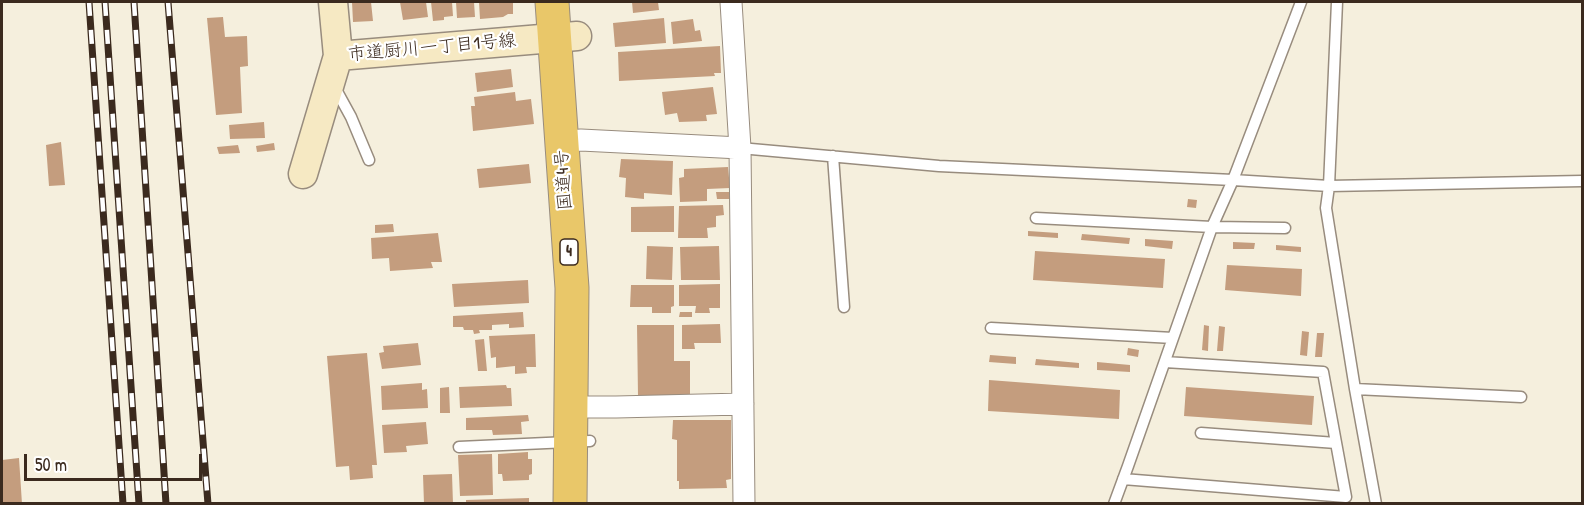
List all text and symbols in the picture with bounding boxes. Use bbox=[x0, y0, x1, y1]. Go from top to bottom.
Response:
street label: 市道厨川一丁目1号線 bbox=[347, 30, 517, 66]
street label: 国道4号 bbox=[551, 149, 577, 211]
road number: 4 bbox=[560, 239, 578, 265]
scale bar bbox=[27, 442, 206, 480]
text: 50 m bbox=[35, 452, 67, 477]

